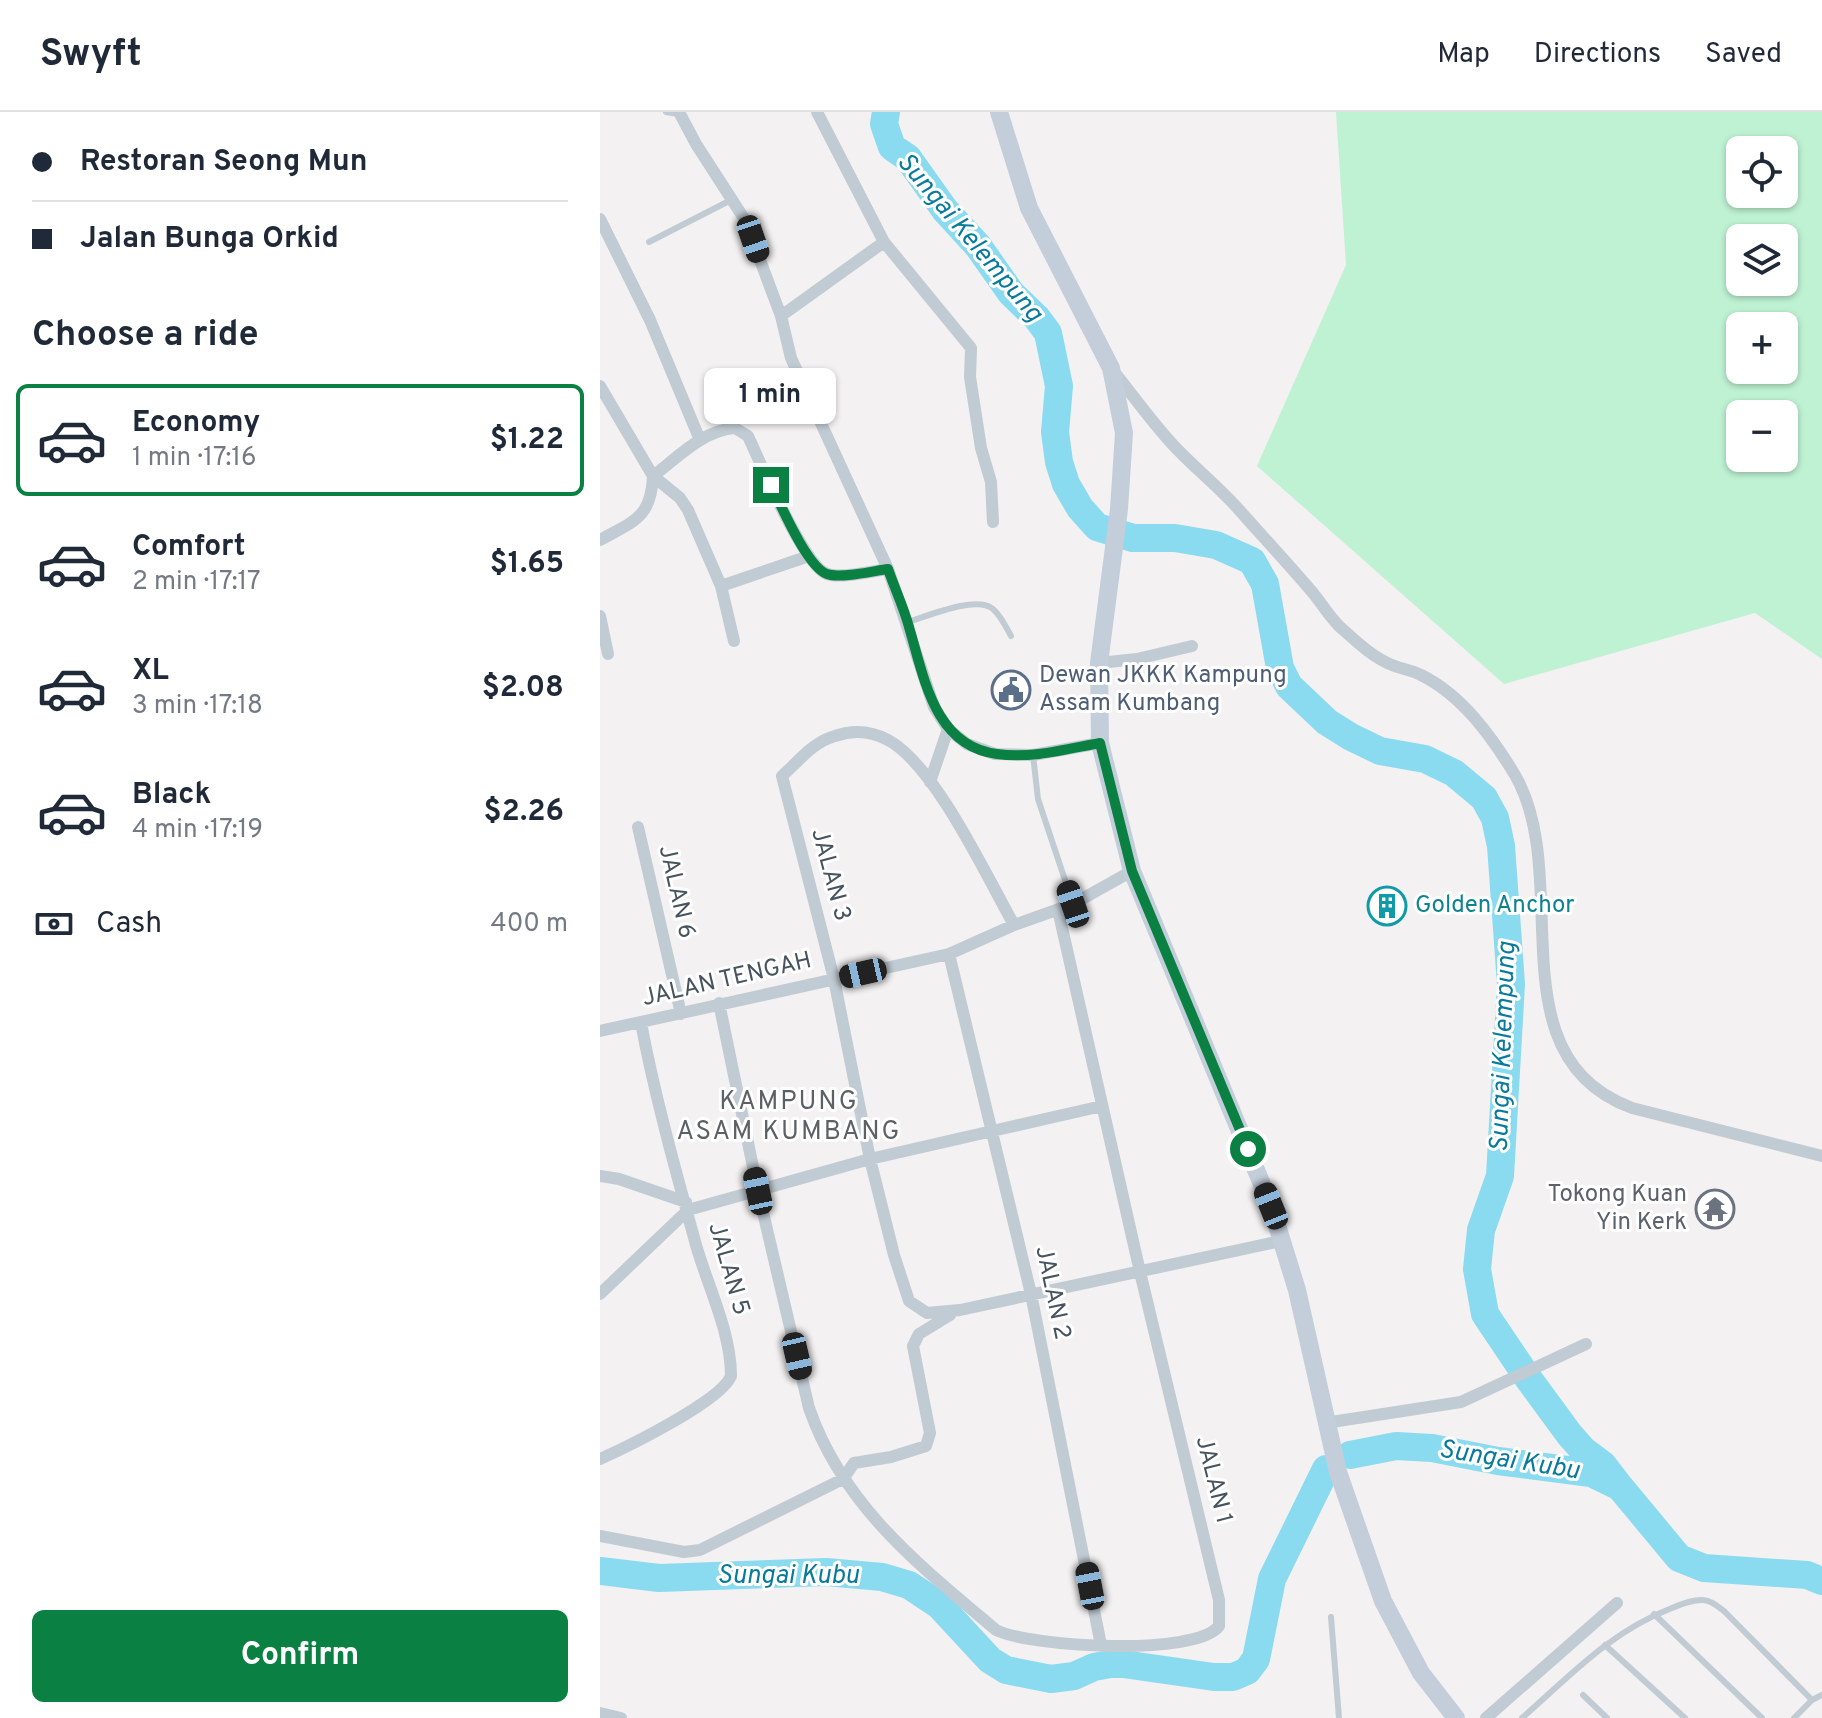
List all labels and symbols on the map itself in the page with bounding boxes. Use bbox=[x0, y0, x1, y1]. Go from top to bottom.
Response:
water label: Sungai Kelempung bbox=[889, 147, 1050, 330]
car bbox=[734, 212, 772, 266]
callout: 1 min bbox=[705, 369, 837, 425]
route end bbox=[753, 467, 789, 503]
place label: Dewan JKKK Kampung Assam Kumbang bbox=[1039, 661, 1287, 719]
public building icon: Dewan JKKK Kampung Assam Kumbang bbox=[990, 669, 1032, 711]
street label: JALAN 3 bbox=[803, 825, 857, 925]
street label: JALAN 6 bbox=[651, 843, 701, 941]
car bbox=[1054, 877, 1092, 931]
building icon: Golden Anchor bbox=[1366, 885, 1408, 927]
place label: Golden Anchor bbox=[1415, 891, 1575, 921]
water label: Sungai Kelempung bbox=[1484, 940, 1524, 1153]
street label: JALAN TENGAH bbox=[639, 946, 815, 1014]
car bbox=[837, 956, 889, 990]
district label: KAMPUNG ASAM KUMBANG bbox=[676, 1086, 902, 1149]
route start bbox=[1230, 1131, 1266, 1167]
car bbox=[741, 1165, 775, 1217]
car bbox=[1251, 1179, 1291, 1233]
place label: Tokong Kuan Yin Kerk bbox=[1548, 1180, 1687, 1238]
temple icon: Tokong Kuan Yin Kerk bbox=[1694, 1188, 1736, 1230]
street label: JALAN 5 bbox=[700, 1219, 756, 1319]
street label: JALAN 2 bbox=[1027, 1243, 1077, 1343]
car bbox=[780, 1330, 814, 1382]
street label: JALAN 1 bbox=[1188, 1433, 1238, 1527]
water label: Sungai Kubu bbox=[1436, 1434, 1582, 1489]
water label: Sungai Kubu bbox=[717, 1560, 860, 1593]
car bbox=[1074, 1560, 1106, 1612]

